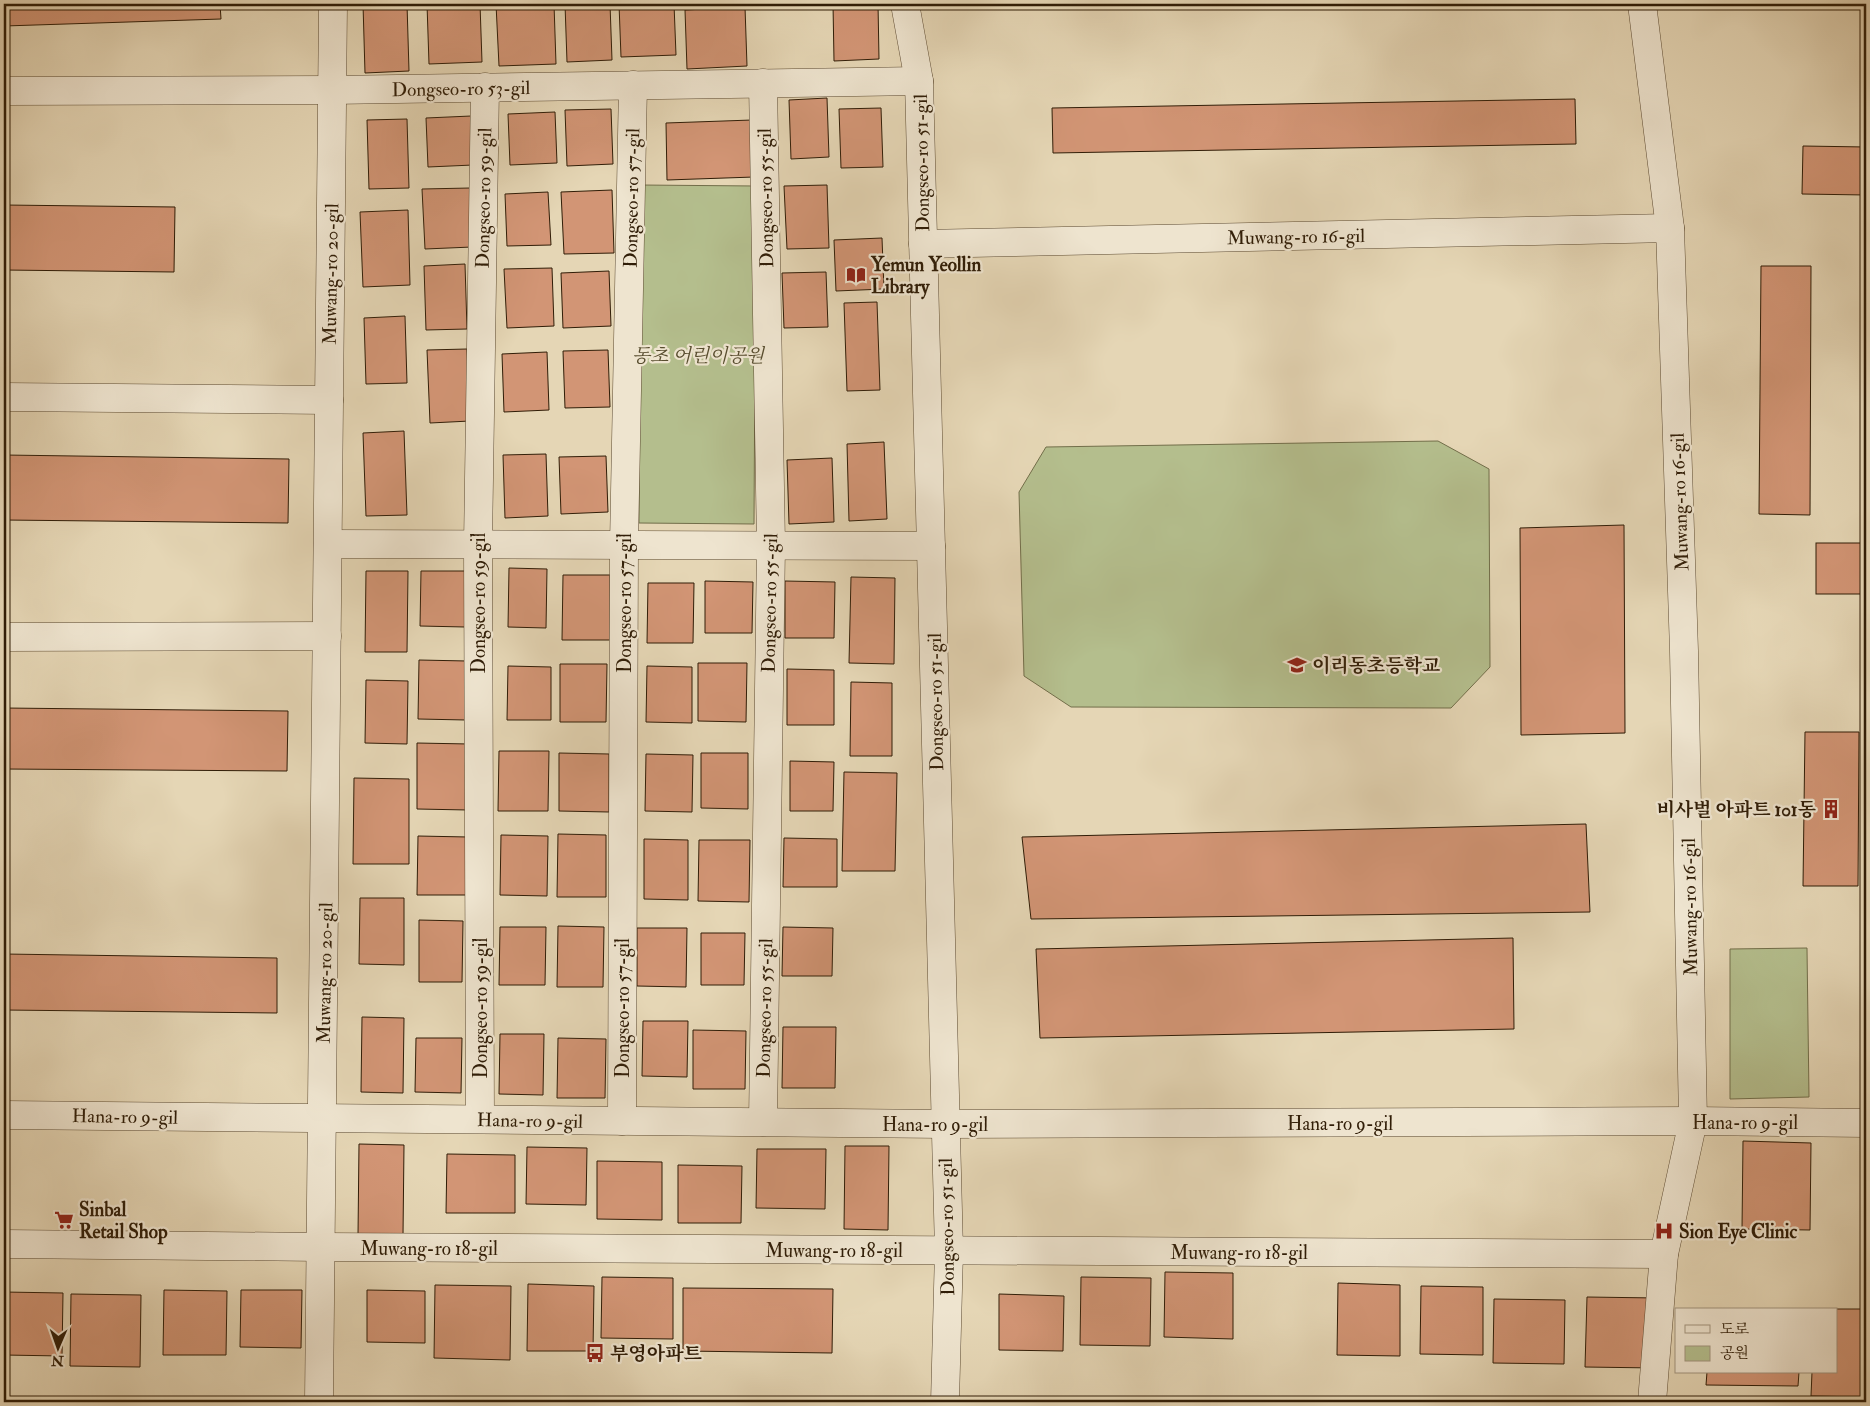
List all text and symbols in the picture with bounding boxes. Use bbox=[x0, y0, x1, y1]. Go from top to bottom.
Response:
street label: Dongseo-ro 53-gil bbox=[392, 76, 531, 102]
street label: Dongseo-ro 51-gil bbox=[909, 94, 935, 232]
street label: Dongseo-ro 59-gil bbox=[471, 127, 497, 269]
street label: Dongseo-ro 57-gil bbox=[619, 128, 645, 268]
street label: Dongseo-ro 55-gil bbox=[753, 128, 779, 268]
street label: Muwang-ro 20-gil bbox=[318, 203, 344, 345]
street label: Muwang-ro 16-gil bbox=[1227, 224, 1365, 250]
place label: Yemun Yeollin Library bbox=[870, 253, 981, 300]
library icon: Yemun Yeollin Library bbox=[845, 264, 867, 286]
park label: 동초 어린이공원 bbox=[632, 344, 766, 368]
street label: Muwang-ro 16-gil bbox=[1666, 432, 1694, 571]
street label: Dongseo-ro 59-gil bbox=[467, 532, 491, 673]
street label: Dongseo-ro 57-gil bbox=[613, 533, 637, 673]
street label: Dongseo-ro 55-gil bbox=[757, 533, 783, 673]
street label: Dongseo-ro 51-gil bbox=[923, 633, 949, 771]
school or university icon: 이리동초등학교 bbox=[1286, 654, 1308, 676]
place label: 이리동초등학교 bbox=[1312, 654, 1440, 678]
place label: 비사벌 아파트 101동 bbox=[1656, 798, 1816, 822]
building icon: 비사벌 아파트 101동 bbox=[1820, 798, 1842, 820]
street label: Muwang-ro 16-gil bbox=[1677, 838, 1703, 976]
street label: Muwang-ro 20-gil bbox=[312, 902, 338, 1044]
street label: Dongseo-ro 59-gil bbox=[469, 937, 493, 1078]
street label: Dongseo-ro 57-gil bbox=[611, 938, 635, 1078]
street label: Dongseo-ro 55-gil bbox=[752, 938, 778, 1078]
street label: Hana-ro 9-gil bbox=[72, 1104, 178, 1130]
street label: Hana-ro 9-gil bbox=[477, 1108, 583, 1134]
street label: Hana-ro 9-gil bbox=[1692, 1111, 1798, 1135]
street label: Hana-ro 9-gil bbox=[1287, 1112, 1393, 1136]
street label: Hana-ro 9-gil bbox=[882, 1113, 988, 1137]
street label: Dongseo-ro 51-gil bbox=[934, 1158, 960, 1296]
place label: Sinbal Retail Shop bbox=[79, 1198, 168, 1245]
supermarket icon: Sinbal Retail Shop bbox=[53, 1209, 75, 1231]
hospital icon: Sion Eye Clinic bbox=[1653, 1220, 1675, 1242]
place label: Sion Eye Clinic bbox=[1679, 1220, 1798, 1245]
street label: Muwang-ro 18-gil bbox=[360, 1237, 498, 1261]
street label: Muwang-ro 18-gil bbox=[765, 1239, 903, 1263]
street label: Muwang-ro 18-gil bbox=[1170, 1241, 1308, 1265]
legend bbox=[1675, 1308, 1838, 1374]
text: 도로 bbox=[1720, 1320, 1749, 1339]
north arrow bbox=[32, 1324, 82, 1374]
bus stop icon: 부영아파트 bbox=[584, 1342, 606, 1364]
place label: 부영아파트 bbox=[610, 1342, 702, 1366]
text: 공원 bbox=[1720, 1344, 1749, 1363]
text: N bbox=[51, 1352, 65, 1369]

